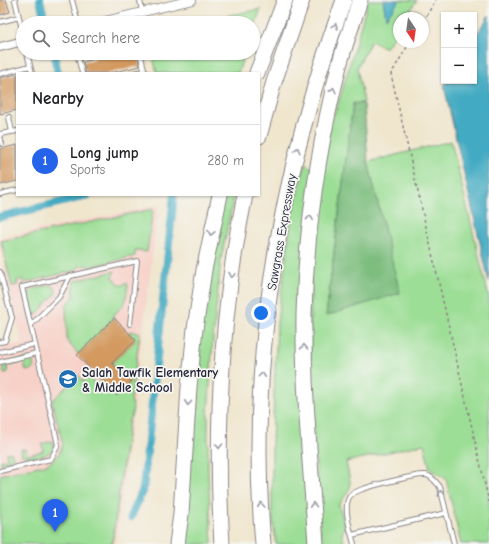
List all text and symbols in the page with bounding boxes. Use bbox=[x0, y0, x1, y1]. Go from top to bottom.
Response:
north arrow bbox=[393, 12, 429, 48]
map controls bbox=[441, 12, 477, 84]
button: + bbox=[441, 12, 477, 48]
search box bbox=[16, 16, 260, 60]
one-way arrow bbox=[330, 23, 338, 30]
icon: search bbox=[30, 27, 52, 49]
text: Search here bbox=[62, 29, 140, 47]
button: − bbox=[441, 48, 477, 84]
one-way arrow bbox=[328, 87, 337, 94]
text: Nearby bbox=[32, 89, 83, 108]
text: Long jump bbox=[70, 144, 139, 162]
one-way arrow bbox=[292, 147, 300, 153]
text: 1 bbox=[42, 153, 48, 168]
text: 280 m bbox=[207, 153, 244, 168]
text: Sports bbox=[70, 162, 105, 177]
street label: Sawgrass Expressway bbox=[264, 172, 299, 292]
one-way arrow bbox=[306, 215, 315, 221]
one-way arrow bbox=[208, 230, 216, 236]
one-way arrow bbox=[228, 272, 237, 278]
your location bbox=[251, 303, 271, 323]
one-way arrow bbox=[300, 344, 308, 350]
place label: Salah Tawfik Elementary & Middle School bbox=[82, 365, 218, 395]
school or university icon: Salah Tawfik Elementary & Middle School bbox=[57, 368, 79, 390]
one-way arrow bbox=[257, 372, 266, 378]
one-way arrow bbox=[184, 400, 193, 406]
one-way arrow bbox=[215, 443, 223, 449]
one-way arrow bbox=[437, 489, 446, 496]
pin: 1 bbox=[42, 499, 68, 532]
one-way arrow bbox=[256, 502, 265, 508]
one-way arrow bbox=[309, 502, 318, 508]

